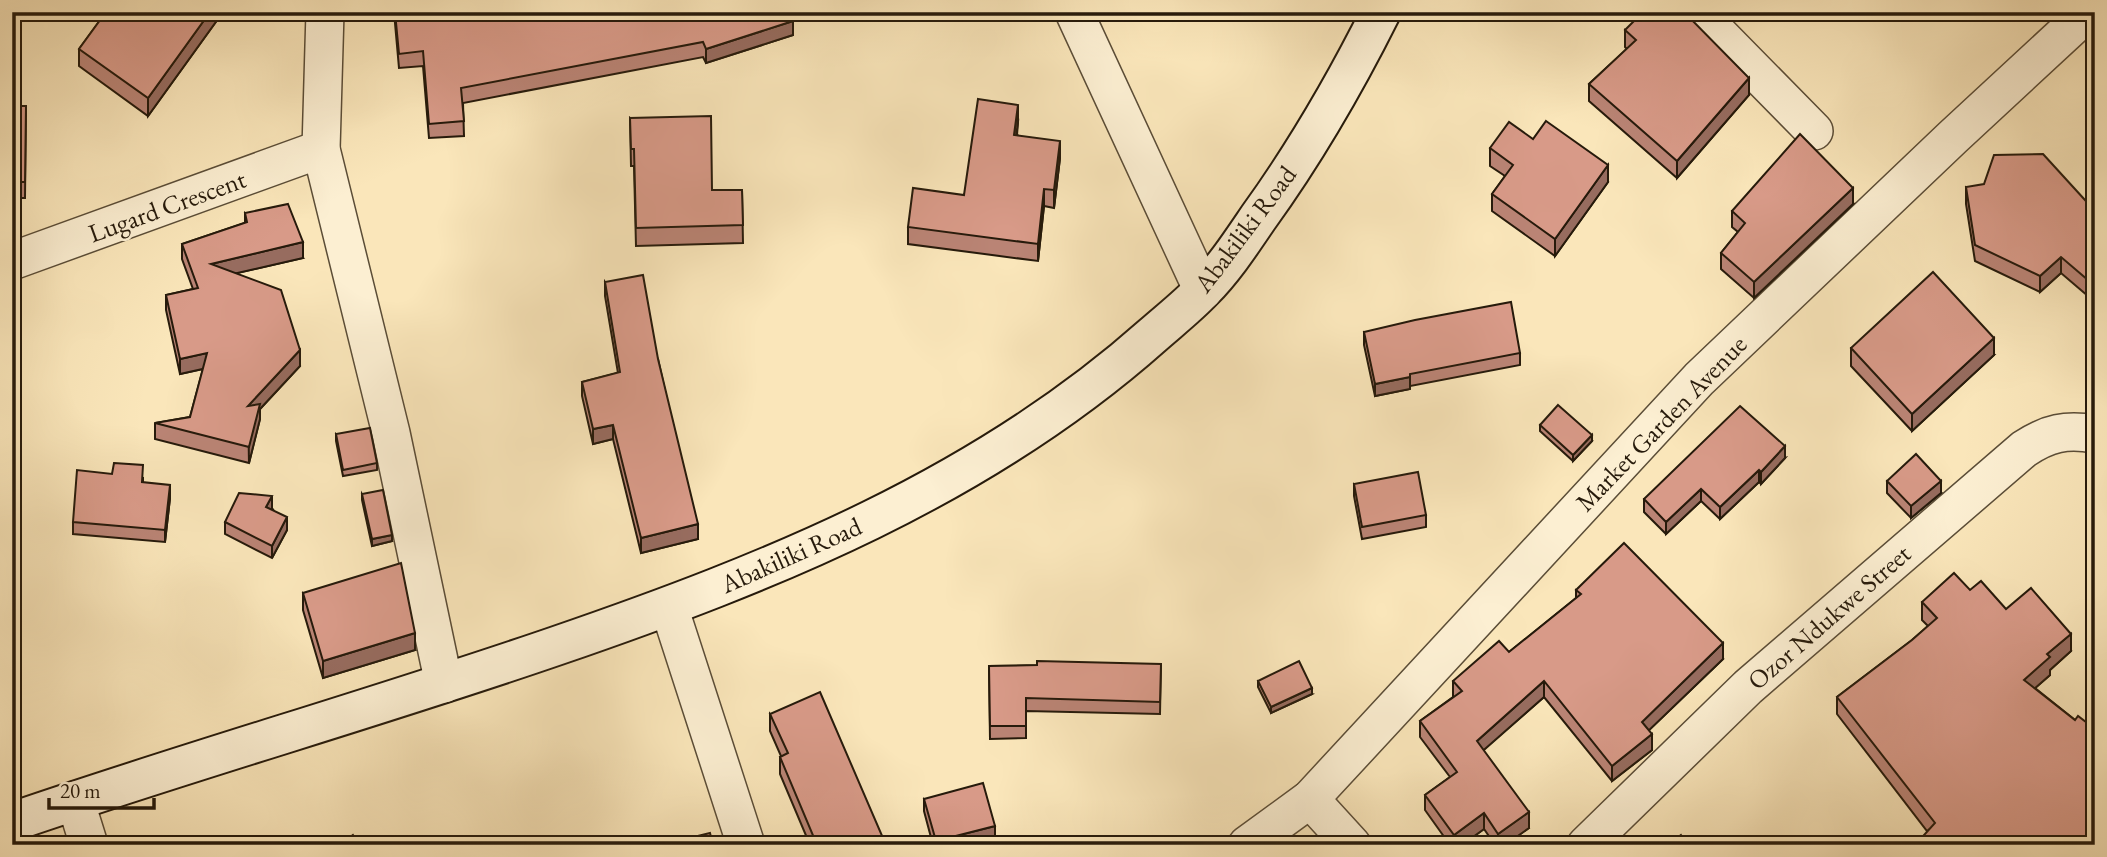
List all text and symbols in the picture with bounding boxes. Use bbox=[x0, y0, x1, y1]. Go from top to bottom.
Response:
street label: Abakiliki Road bbox=[1186, 158, 1304, 300]
street label: Lugard Crescent bbox=[83, 162, 251, 250]
street label: Market Garden Avenue bbox=[1568, 328, 1754, 518]
street label: Abakiliki Road bbox=[714, 509, 867, 602]
street label: Ozor Ndukwe Street bbox=[1740, 537, 1918, 697]
scale bar bbox=[49, 766, 154, 810]
text: 20 m bbox=[60, 777, 101, 804]

